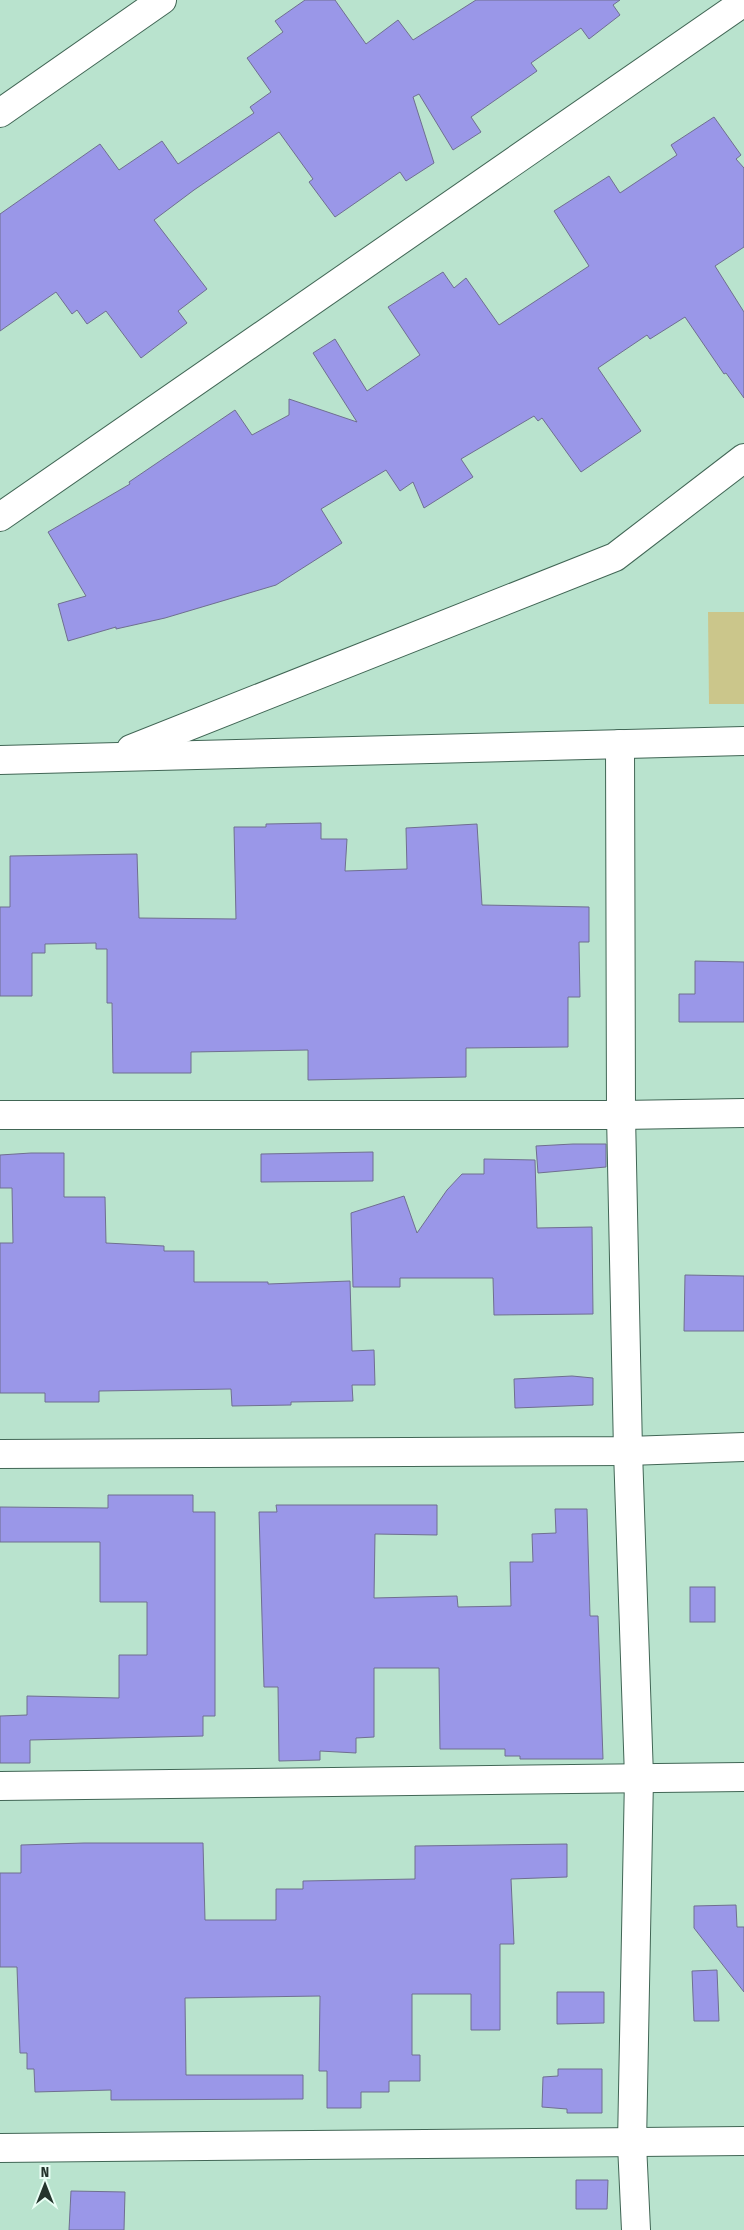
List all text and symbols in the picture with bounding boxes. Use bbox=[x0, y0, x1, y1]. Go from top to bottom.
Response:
north arrow bbox=[20, 2160, 70, 2210]
text: N bbox=[41, 2164, 49, 2181]

